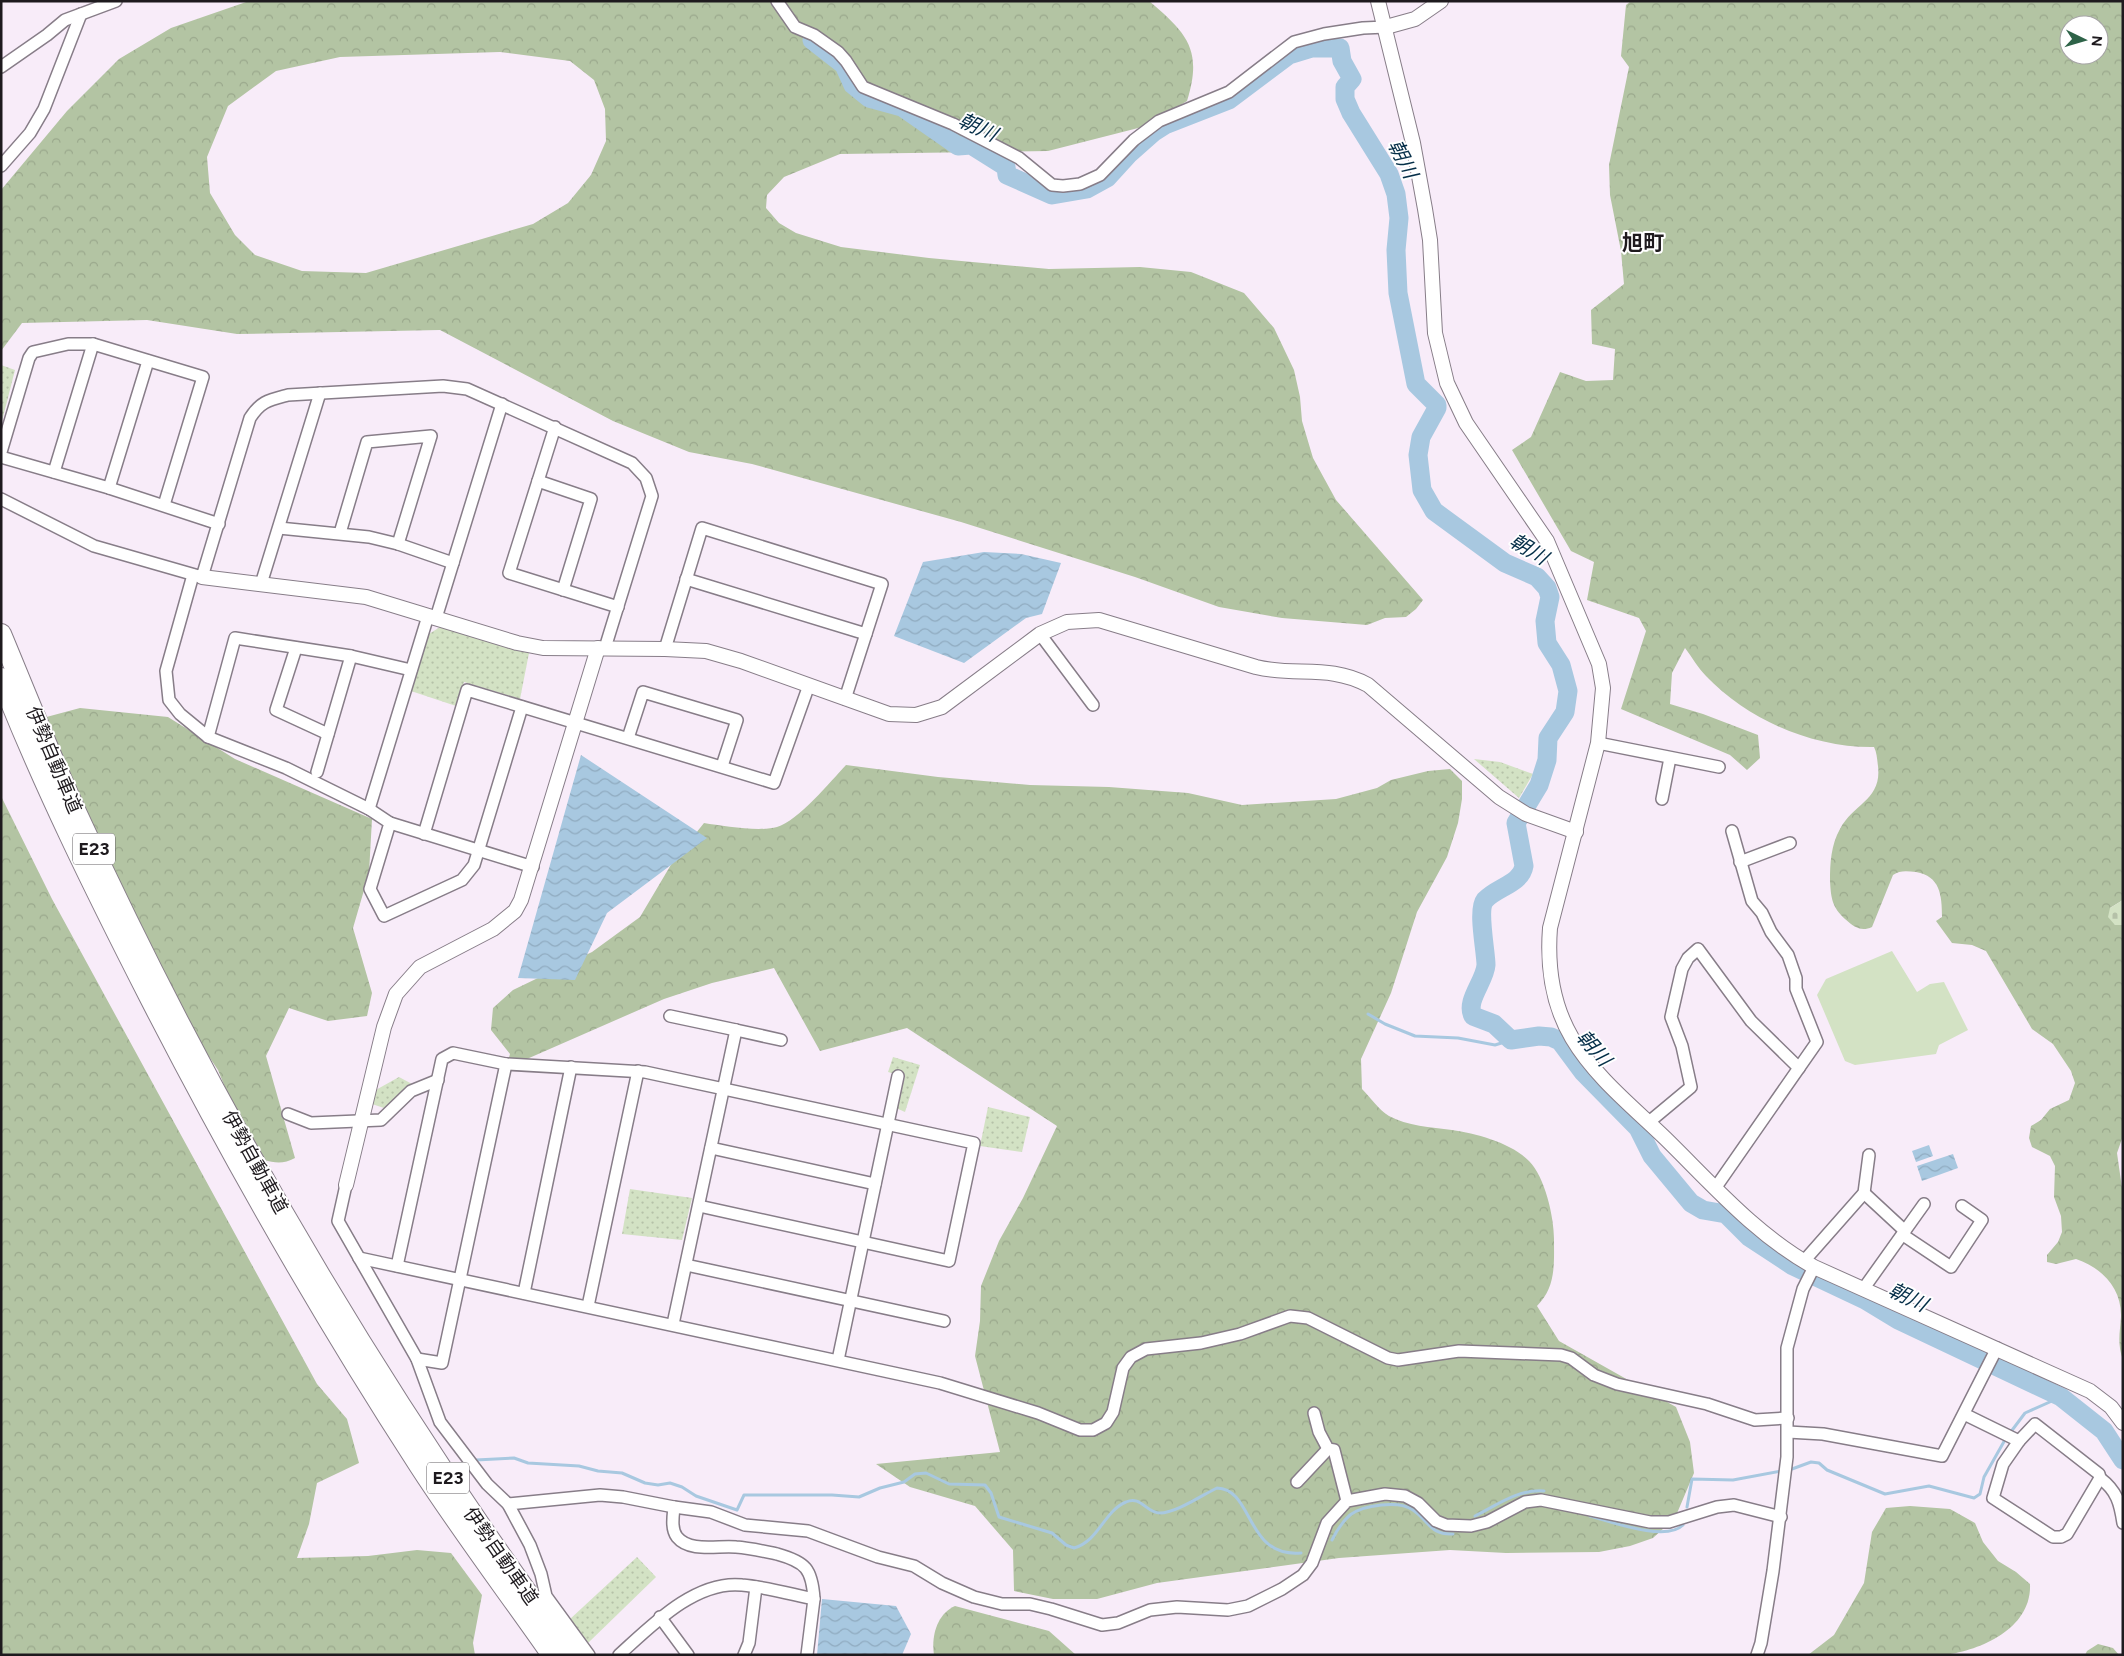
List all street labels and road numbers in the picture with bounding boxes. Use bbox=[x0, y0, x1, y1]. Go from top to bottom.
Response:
street label: 伊勢自動車道 bbox=[21, 703, 87, 817]
road number: E23 bbox=[73, 834, 115, 864]
street label: 伊勢自動車道 bbox=[217, 1107, 293, 1217]
road number: E23 bbox=[427, 1462, 469, 1494]
street label: 伊勢自動車道 bbox=[459, 1503, 543, 1609]

